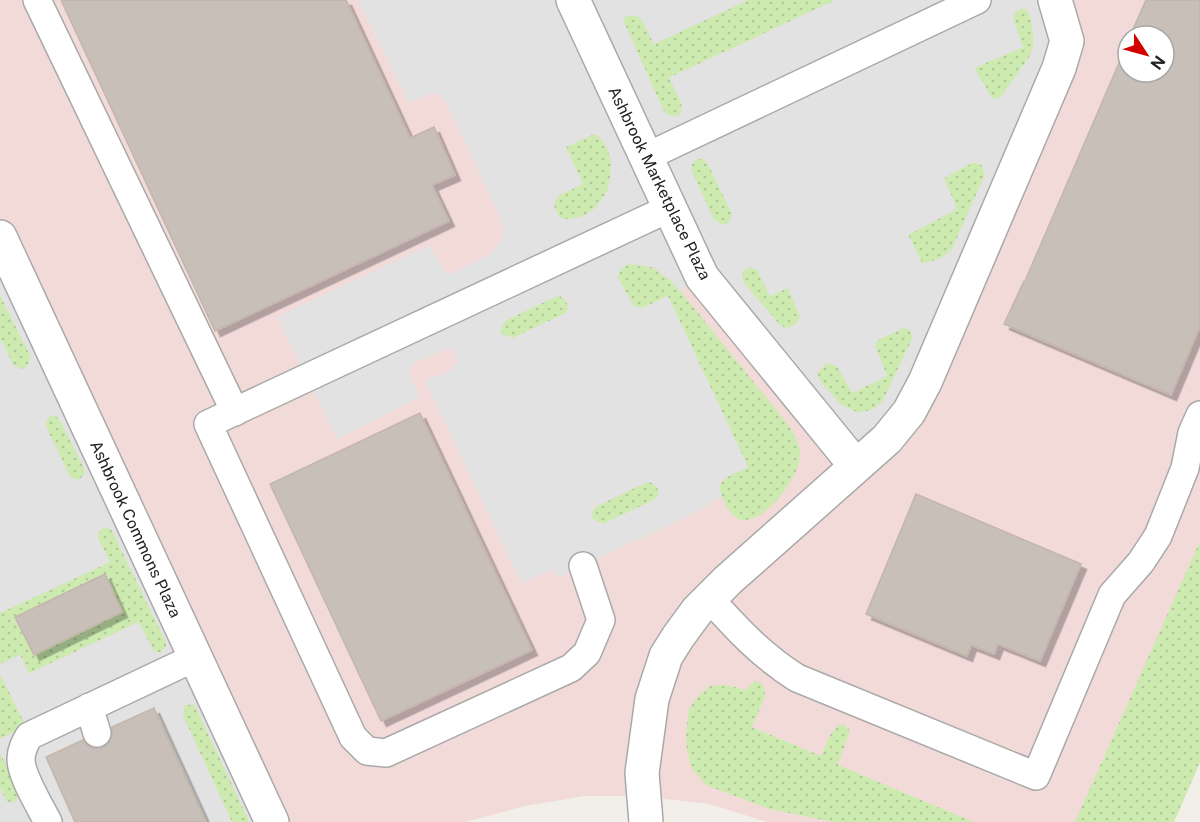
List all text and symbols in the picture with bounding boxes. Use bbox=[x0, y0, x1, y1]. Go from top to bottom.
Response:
north arrow bbox=[1116, 24, 1176, 84]
text: N bbox=[1146, 52, 1169, 73]
street label: Ashbrook Marketplace Plaza bbox=[604, 83, 715, 283]
street label: Ashbrook Commons Plaza bbox=[86, 438, 185, 621]

